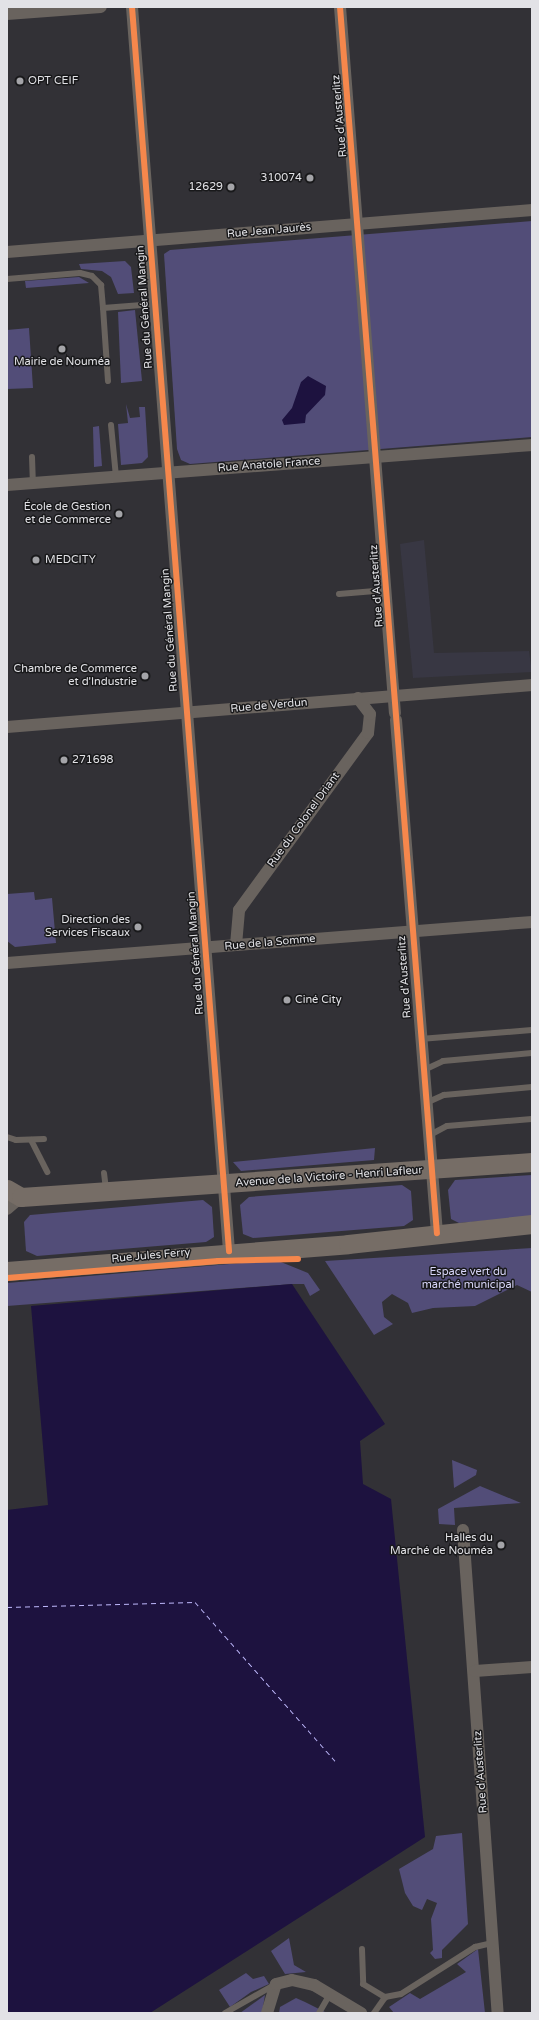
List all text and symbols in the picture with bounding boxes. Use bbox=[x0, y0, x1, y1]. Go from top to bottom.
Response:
place label: OPT CEIF bbox=[28, 74, 78, 88]
street label: Rue d'Austerlitz bbox=[330, 74, 350, 158]
marker: OPT CEIF bbox=[15, 76, 25, 86]
place label: 310074 bbox=[261, 171, 302, 185]
marker: 310074 bbox=[305, 173, 315, 183]
place label: 12629 bbox=[188, 180, 223, 194]
marker: 12629 bbox=[226, 182, 236, 192]
street label: Rue Jean Jaurès bbox=[226, 221, 312, 241]
street label: Rue du Général Mangin bbox=[134, 245, 156, 369]
marker: Mairie de Nouméa bbox=[57, 344, 67, 354]
place label: Mairie de Nouméa bbox=[14, 355, 110, 369]
street label: Rue Anatole France bbox=[217, 455, 321, 475]
place label: École de Gestion et de Commerce bbox=[24, 501, 111, 527]
marker: École de Gestion et de Commerce bbox=[114, 509, 124, 519]
street label: Rue d'Austerlitz bbox=[368, 544, 386, 628]
place label: MEDCITY bbox=[45, 553, 96, 567]
marker: MEDCITY bbox=[30, 554, 42, 566]
street label: Rue du Général Mangin bbox=[159, 568, 181, 692]
place label: Chambre de Commerce et d'Industrie bbox=[14, 663, 137, 689]
marker: Chambre de Commerce et d'Industrie bbox=[140, 671, 150, 681]
street label: Rue de Verdun bbox=[230, 696, 308, 716]
place label: 271698 bbox=[72, 753, 113, 767]
marker: 271698 bbox=[59, 755, 69, 765]
street label: Rue du Colonel Driant bbox=[265, 770, 343, 870]
street label: Rue du Général Mangin bbox=[185, 891, 207, 1015]
place label: Direction des Services Fiscaux bbox=[45, 914, 130, 940]
marker: Direction des Services Fiscaux bbox=[133, 922, 143, 932]
street label: Rue de la Somme bbox=[224, 932, 316, 954]
street label: Rue d'Austerlitz bbox=[396, 935, 414, 1019]
place label: Ciné City bbox=[295, 993, 342, 1007]
marker: Ciné City bbox=[282, 995, 292, 1005]
street label: Avenue de la Victoire - Henri Lafleur bbox=[235, 1164, 423, 1190]
street label: Rue Jules Ferry bbox=[111, 1246, 191, 1266]
park label: Espace vert du marché municipal bbox=[422, 1266, 514, 1292]
place label: Halles du Marché de Nouméa bbox=[390, 1532, 493, 1558]
marker: Halles du Marché de Nouméa bbox=[496, 1540, 506, 1550]
street label: Rue d'Austerlitz bbox=[472, 1730, 490, 1814]

